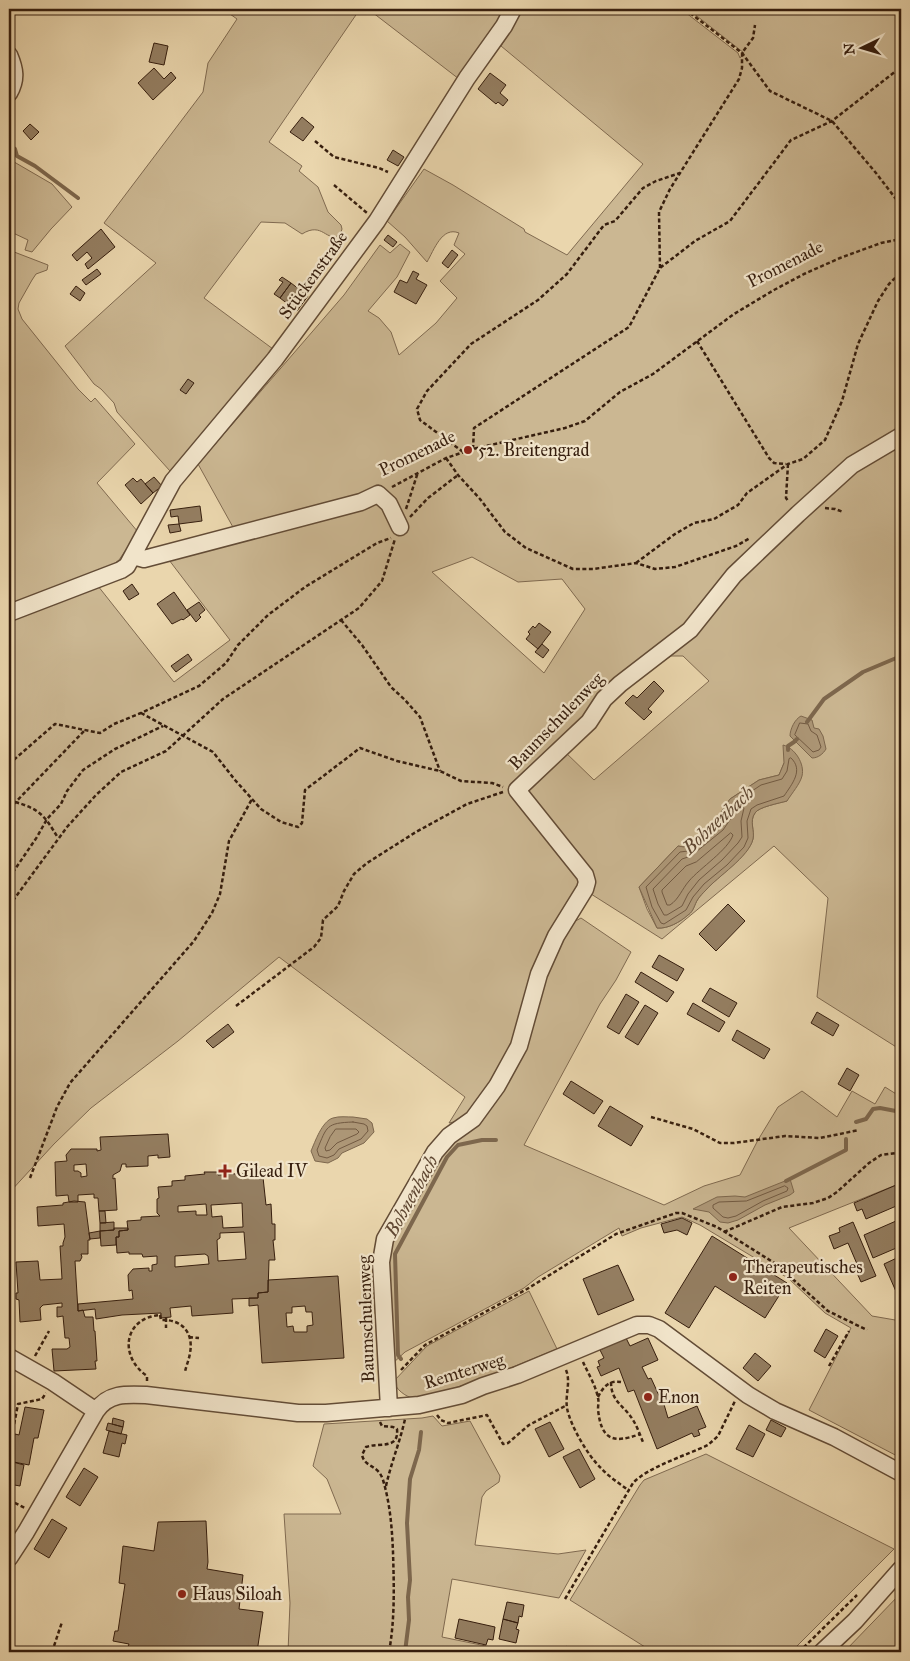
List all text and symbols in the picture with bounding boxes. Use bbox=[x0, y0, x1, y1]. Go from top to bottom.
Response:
north arrow bbox=[838, 22, 888, 72]
text: N bbox=[841, 42, 859, 56]
street label: Stückenstraße bbox=[274, 227, 352, 323]
street label: Promenade bbox=[743, 235, 827, 293]
street label: Promenade bbox=[375, 425, 459, 481]
place label: 52. Breitengrad bbox=[478, 439, 589, 462]
marker: 52. Breitengrad bbox=[462, 444, 474, 456]
street label: Baumschulenweg bbox=[504, 667, 609, 775]
water label: Bohnenbach bbox=[677, 781, 759, 860]
water label: Bohnenbach bbox=[379, 1151, 443, 1242]
place label: Gilead IV bbox=[236, 1160, 309, 1182]
marker: Gilead IV bbox=[218, 1164, 232, 1178]
street label: Baumschulenweg bbox=[353, 1254, 380, 1383]
place label: Therapeutisches Reiten bbox=[743, 1256, 863, 1299]
marker: Therapeutisches Reiten bbox=[727, 1271, 739, 1283]
street label: Remterweg bbox=[421, 1348, 508, 1395]
place label: Enon bbox=[658, 1386, 700, 1408]
marker: Enon bbox=[642, 1391, 654, 1403]
place label: Haus Siloah bbox=[192, 1583, 282, 1605]
marker: Haus Siloah bbox=[176, 1588, 188, 1600]

